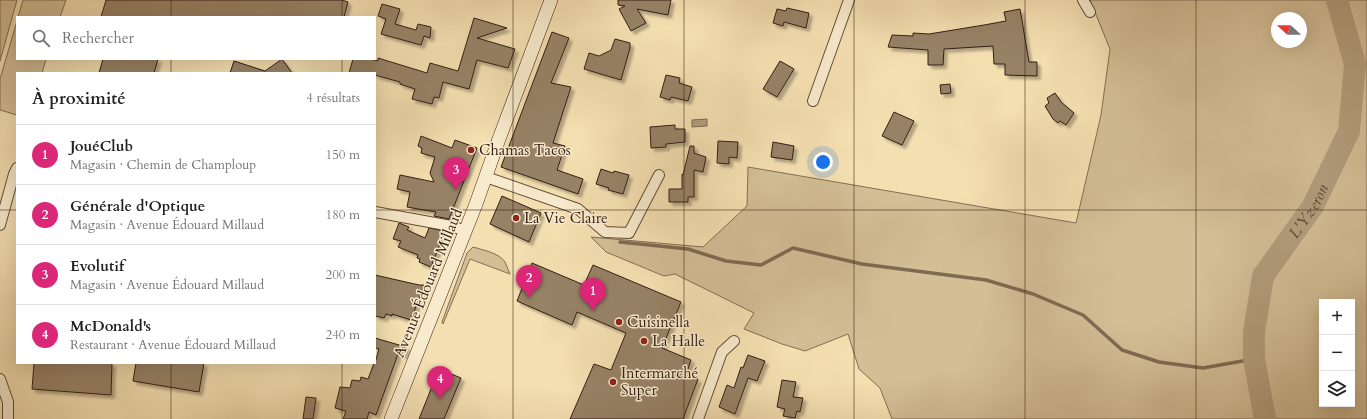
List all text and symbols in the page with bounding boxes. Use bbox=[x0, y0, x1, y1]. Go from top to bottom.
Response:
north arrow bbox=[1271, 12, 1307, 48]
search box bbox=[16, 16, 376, 60]
icon: search bbox=[30, 27, 52, 49]
text: Rechercher bbox=[62, 28, 134, 48]
text: À proximité bbox=[32, 87, 126, 110]
text: 4 résultats bbox=[306, 89, 360, 107]
text: JouéClub bbox=[70, 136, 133, 156]
place label: Chamas Tacos bbox=[479, 140, 571, 160]
marker: Chamas Tacos bbox=[466, 145, 476, 155]
text: 1 bbox=[42, 146, 48, 164]
text: 150 m bbox=[326, 146, 360, 164]
your location bbox=[813, 152, 833, 172]
text: Magasin · Chemin de Champloup bbox=[70, 156, 256, 174]
pin: 3 bbox=[443, 157, 469, 190]
water label: L'Yzeron bbox=[1283, 180, 1334, 243]
text: Générale d'Optique bbox=[70, 196, 205, 216]
text: 2 bbox=[42, 206, 48, 224]
text: 180 m bbox=[326, 206, 360, 224]
street label: Avenue Édouard Millaud bbox=[389, 206, 467, 360]
place label: La Vie Claire bbox=[524, 208, 608, 228]
marker: La Vie Claire bbox=[511, 213, 521, 223]
text: Magasin · Avenue Édouard Millaud bbox=[70, 216, 264, 234]
text: Evolutif bbox=[70, 256, 124, 276]
pin: 2 bbox=[516, 265, 542, 298]
text: 3 bbox=[42, 266, 48, 284]
text: 200 m bbox=[326, 266, 360, 284]
text: Magasin · Avenue Édouard Millaud bbox=[70, 276, 264, 294]
pin: 1 bbox=[580, 278, 606, 311]
map controls bbox=[1319, 299, 1355, 407]
button: + bbox=[1319, 299, 1355, 335]
place label: Cuisinella bbox=[627, 312, 690, 332]
text: McDonald's bbox=[70, 316, 151, 336]
marker: Cuisinella bbox=[614, 317, 624, 327]
text: 4 bbox=[42, 326, 48, 344]
text: 240 m bbox=[326, 326, 360, 344]
place label: La Halle bbox=[652, 331, 705, 351]
button: − bbox=[1319, 335, 1355, 371]
text: Restaurant · Avenue Édouard Millaud bbox=[70, 336, 276, 354]
marker: La Halle bbox=[639, 336, 649, 346]
place label: Intermarché Super bbox=[621, 363, 698, 400]
pin: 4 bbox=[427, 366, 453, 399]
button: layers bbox=[1319, 371, 1355, 407]
marker: Intermarché Super bbox=[608, 377, 618, 387]

